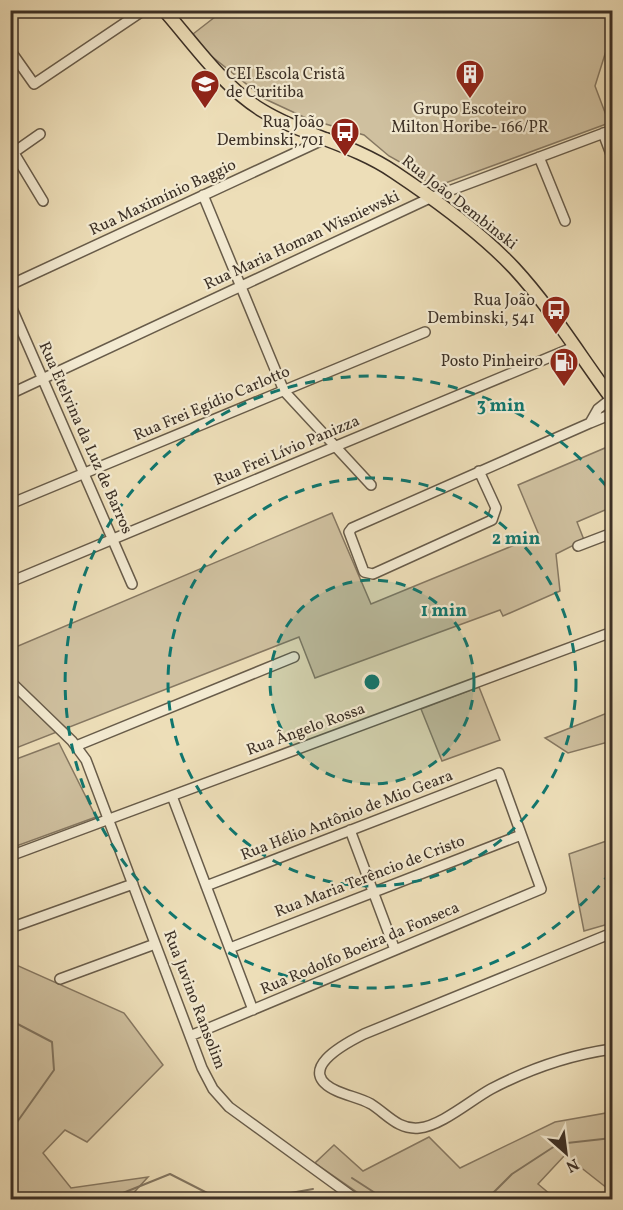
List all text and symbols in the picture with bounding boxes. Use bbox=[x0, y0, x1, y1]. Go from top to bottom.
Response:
building icon: Grupo Escoteiro Milton Horibe- 166/PR bbox=[454, 58, 486, 100]
place label: CEI Escola Cristã de Curitiba bbox=[226, 64, 345, 104]
school or university icon: CEI Escola Cristã de Curitiba bbox=[189, 68, 221, 110]
place label: Grupo Escoteiro Milton Horibe- 166/PR bbox=[391, 99, 549, 139]
place label: Rua João Dembinski, 701 bbox=[217, 112, 324, 152]
bus stop icon: Rua João Dembinski, 701 bbox=[329, 116, 361, 158]
street label: Rua João Dembinski bbox=[396, 151, 522, 255]
street label: Rua Maximínio Baggio bbox=[86, 154, 240, 242]
street label: Rua Maria Homan Wisniewski bbox=[201, 186, 404, 296]
place label: Rua João Dembinski, 541 bbox=[427, 290, 535, 330]
bus stop icon: Rua João Dembinski, 541 bbox=[540, 294, 572, 336]
street label: Rua Etelvina da Luz de Barros bbox=[33, 338, 138, 538]
fuel station icon: Posto Pinheiro bbox=[548, 346, 580, 388]
place label: Posto Pinheiro bbox=[441, 351, 543, 373]
street label: Rua Frei Egídio Carlotto bbox=[130, 361, 294, 447]
text: 3 min bbox=[477, 394, 525, 419]
street label: Rua Frei Lívio Panizza bbox=[211, 410, 363, 492]
text: 2 min bbox=[492, 527, 540, 552]
text: 1 min bbox=[421, 599, 467, 624]
centre of rings bbox=[362, 672, 382, 692]
street label: Rua Ângelo Rossa bbox=[243, 697, 369, 762]
street label: Rua Hélio Antônio de Mio Geara bbox=[238, 765, 457, 867]
street label: Rua Maria Terêncio de Cristo bbox=[272, 831, 468, 923]
street label: Rua Rodolfo Boeira da Fonseca bbox=[257, 897, 463, 1001]
street label: Rua Juvino Ransolim bbox=[157, 927, 231, 1073]
north arrow bbox=[536, 1123, 596, 1183]
text: N bbox=[561, 1152, 582, 1177]

